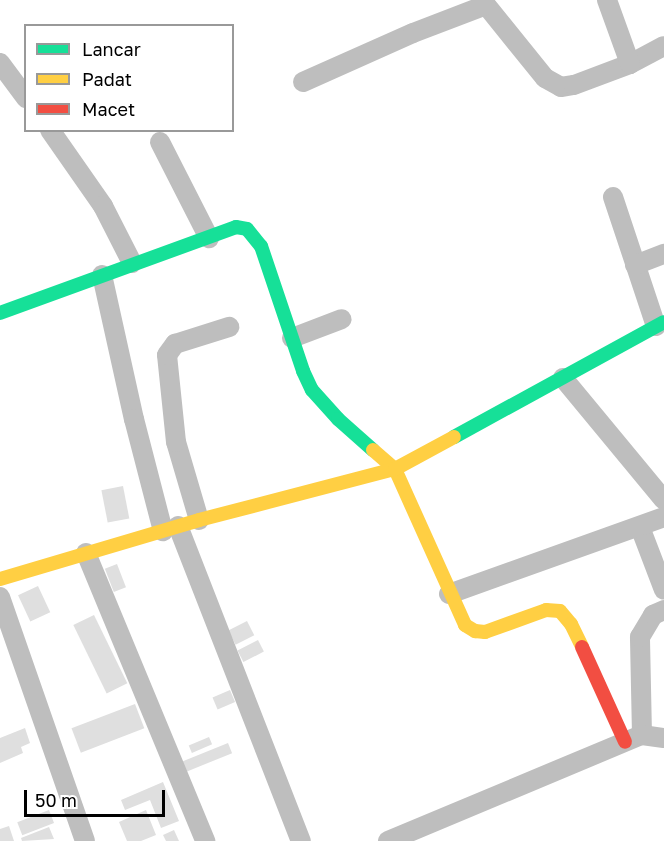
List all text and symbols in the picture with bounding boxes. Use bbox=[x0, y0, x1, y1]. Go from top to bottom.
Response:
legend bbox=[24, 24, 234, 132]
text: Lancar bbox=[82, 38, 141, 60]
text: Padat bbox=[82, 68, 132, 90]
text: Macet bbox=[82, 98, 135, 120]
scale bar bbox=[27, 778, 168, 816]
text: 50 m bbox=[35, 789, 77, 811]

